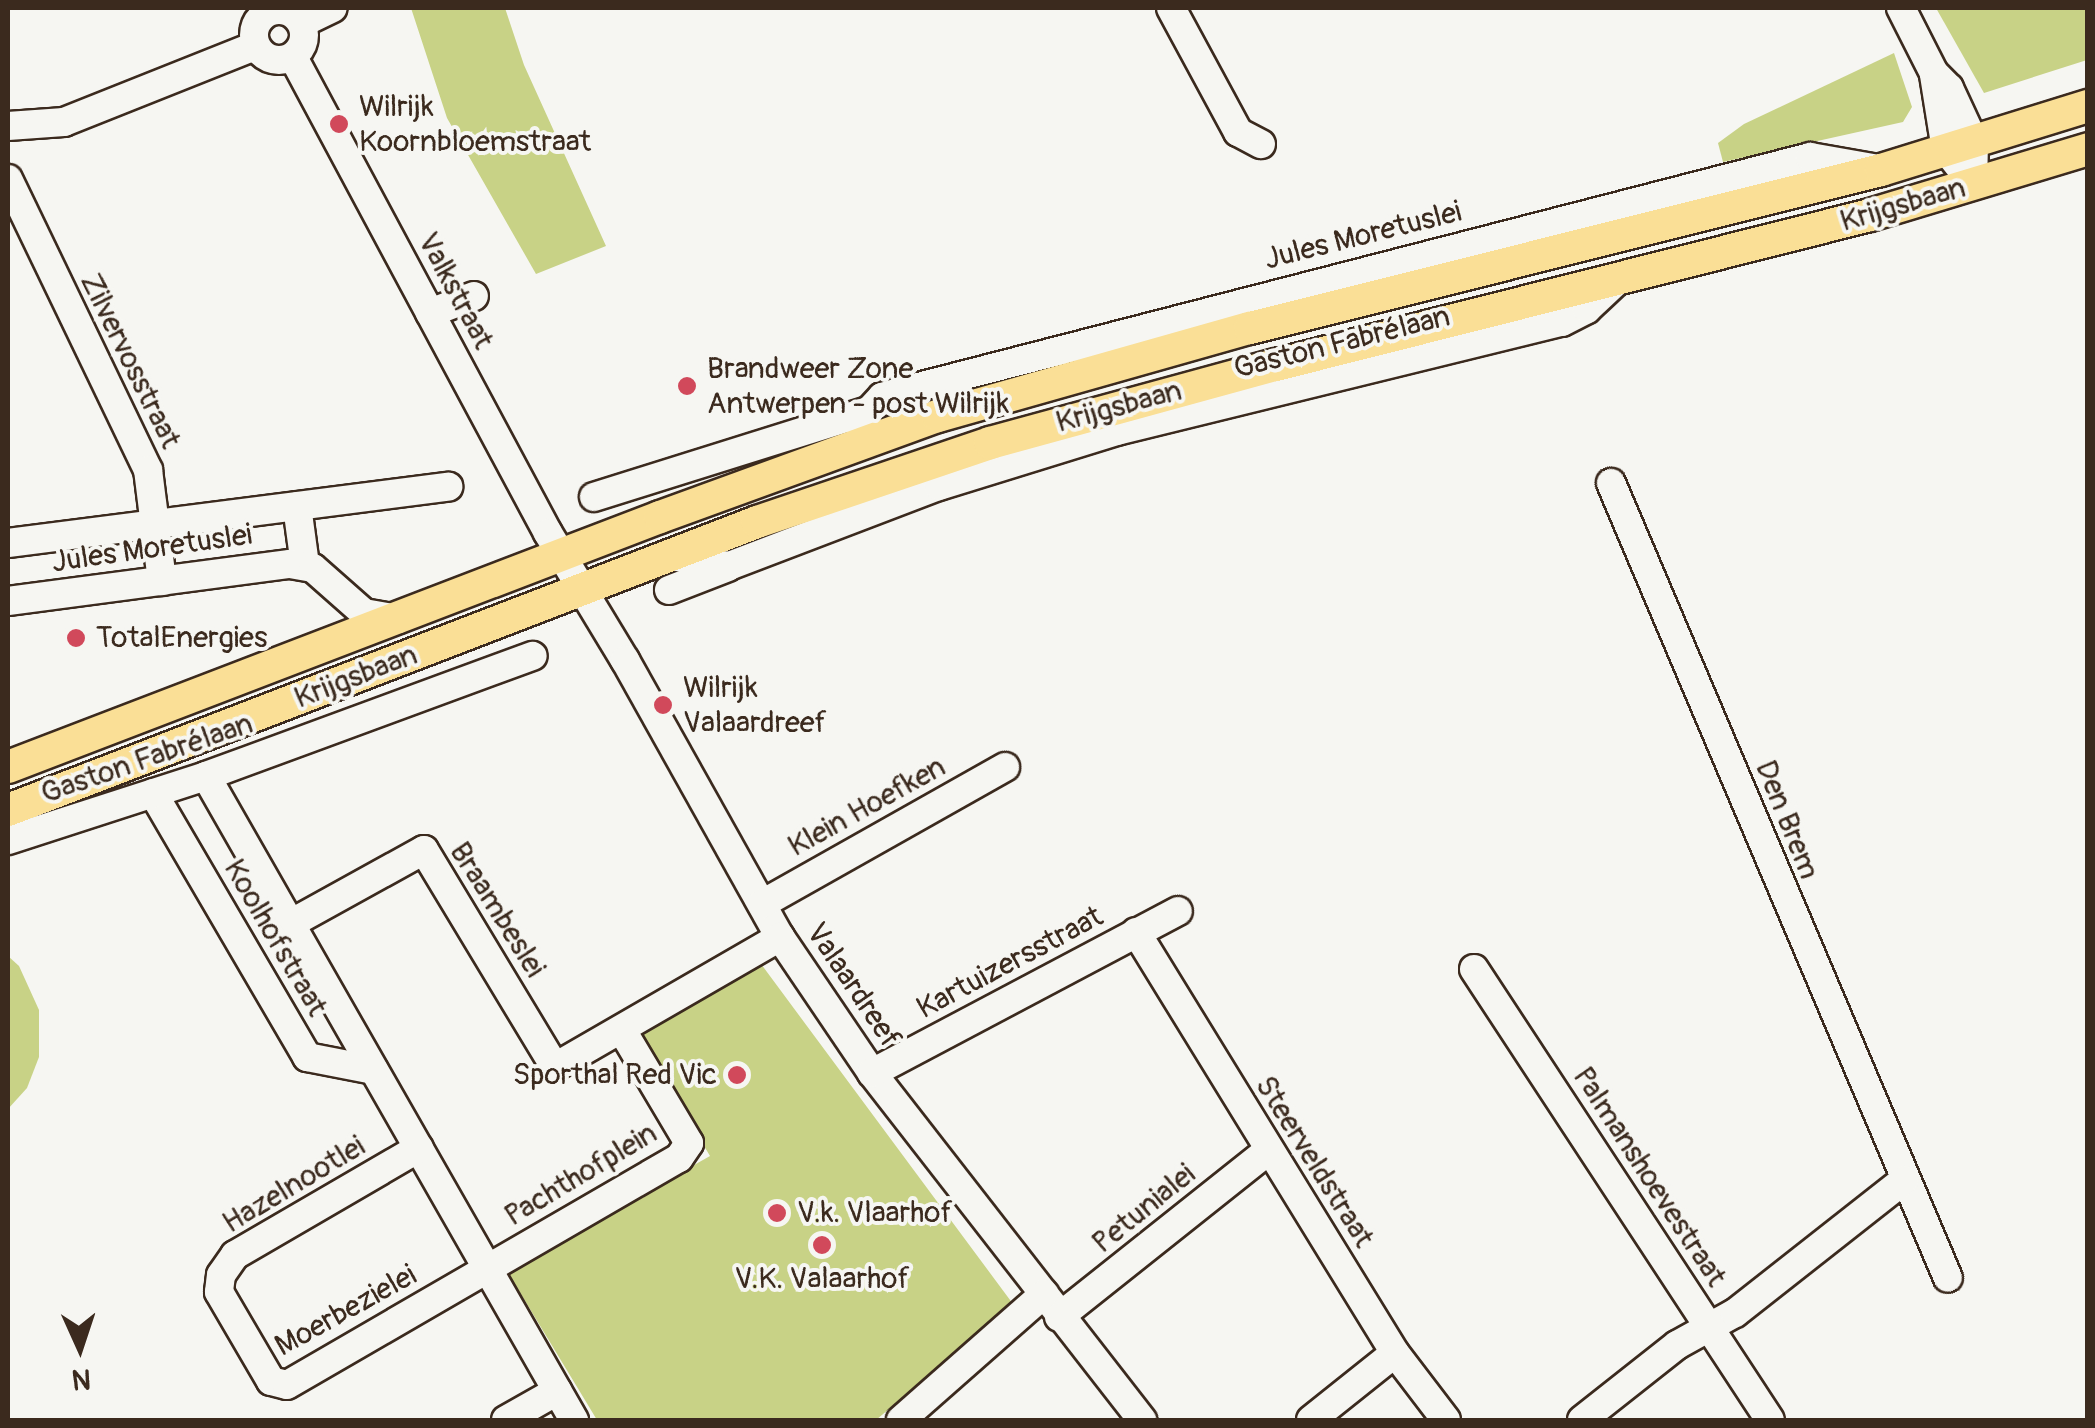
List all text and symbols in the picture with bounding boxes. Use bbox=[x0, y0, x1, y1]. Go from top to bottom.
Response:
place label: Wilrijk Koornbloemstraat bbox=[359, 89, 591, 160]
marker: Wilrijk Koornbloemstraat bbox=[328, 113, 350, 135]
street label: Krijgsbaan bbox=[1836, 170, 1970, 240]
street label: Jules Moretuslei bbox=[1261, 194, 1465, 278]
street label: Valkstraat bbox=[409, 227, 501, 355]
street label: Zilvervosstraat bbox=[72, 268, 188, 454]
street label: Gaston Fabrélaan bbox=[1230, 299, 1454, 387]
place label: Brandweer Zone Antwerpen - post Wilrijk bbox=[707, 351, 1009, 422]
street label: Krijgsbaan bbox=[1052, 373, 1186, 441]
marker: Brandweer Zone Antwerpen - post Wilrijk bbox=[676, 375, 698, 397]
street label: Jules Moretuslei bbox=[50, 517, 254, 581]
place label: TotalEnergies bbox=[96, 620, 267, 656]
marker: TotalEnergies bbox=[65, 627, 87, 649]
street label: Krijgsbaan bbox=[289, 637, 423, 717]
place label: Wilrijk Valaardreef bbox=[683, 670, 827, 740]
marker: Wilrijk Valaardreef bbox=[652, 694, 674, 716]
street label: Gaston Fabrélaan bbox=[36, 706, 258, 812]
street label: Klein Hoefken bbox=[782, 749, 952, 865]
street label: Den Brem bbox=[1747, 755, 1827, 885]
street label: Braambeslei bbox=[441, 836, 553, 984]
street label: Koolhofstraat bbox=[216, 853, 334, 1023]
street label: Kartuizersstraat bbox=[911, 899, 1109, 1027]
street label: Valaardreef bbox=[798, 916, 908, 1056]
place label: Sporthal Red Vic bbox=[513, 1057, 717, 1093]
street label: Palmanshoevestraat bbox=[1565, 1060, 1733, 1294]
marker: Sporthal Red Vic bbox=[726, 1064, 748, 1086]
street label: Steerveldstraat bbox=[1247, 1070, 1381, 1254]
street label: Pachthofplein bbox=[498, 1115, 664, 1235]
street label: Hazelnootlei bbox=[216, 1128, 372, 1242]
street label: Petunialei bbox=[1085, 1157, 1203, 1261]
place label: V.k. Vlaarhof bbox=[797, 1195, 953, 1231]
marker: V.k. Vlaarhof bbox=[766, 1202, 788, 1224]
marker: V.K. Valaarhof bbox=[811, 1234, 833, 1256]
street label: Moerbezielei bbox=[269, 1257, 423, 1365]
place label: V.K. Valaarhof bbox=[734, 1261, 910, 1297]
north arrow bbox=[30, 1298, 130, 1398]
text: N bbox=[71, 1360, 92, 1396]

